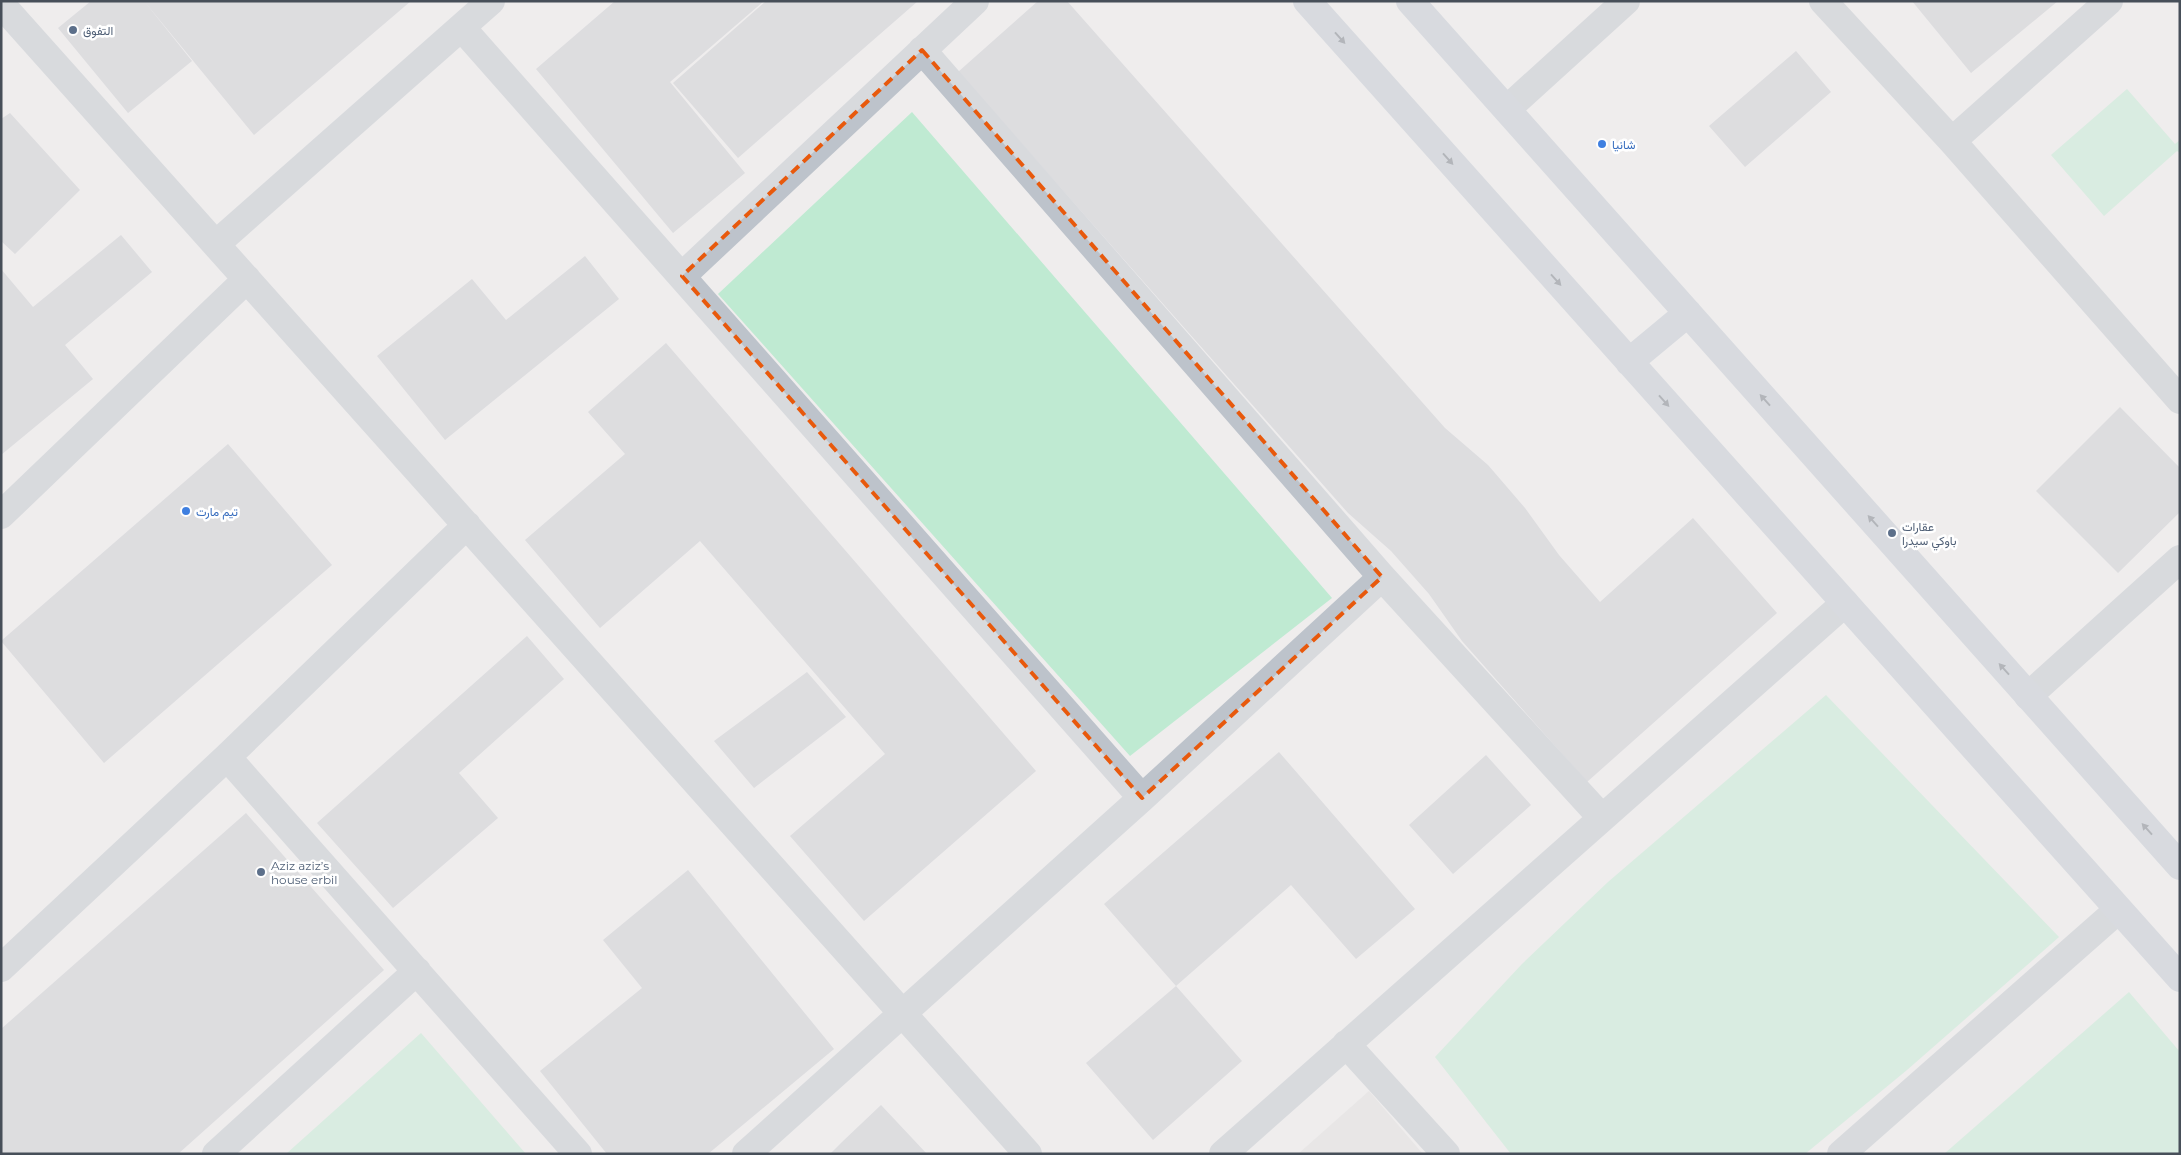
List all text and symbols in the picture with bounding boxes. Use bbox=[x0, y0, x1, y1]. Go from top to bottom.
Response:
place label: التفوق bbox=[83, 23, 113, 39]
marker: التفوق bbox=[67, 24, 79, 36]
one-way arrow bbox=[1334, 31, 1346, 43]
place label: شانيا bbox=[1612, 137, 1636, 152]
marker: شانيا bbox=[1596, 138, 1608, 150]
one-way arrow bbox=[1442, 152, 1454, 164]
one-way arrow bbox=[1550, 274, 1562, 286]
one-way arrow bbox=[1759, 394, 1771, 406]
one-way arrow bbox=[1659, 395, 1670, 408]
place label: تيم مارت bbox=[196, 504, 238, 520]
marker: تيم مارت bbox=[180, 505, 192, 517]
one-way arrow bbox=[1867, 516, 1879, 528]
place label: عقارات باوكي سيدرا bbox=[1902, 519, 1957, 551]
marker: عقارات باوكي سيدرا bbox=[1886, 527, 1898, 539]
one-way arrow bbox=[1998, 663, 2010, 675]
one-way arrow bbox=[2141, 824, 2153, 836]
place label: Aziz aziz’s house erbil bbox=[271, 858, 338, 887]
marker: Aziz aziz’s house erbil bbox=[255, 866, 267, 878]

